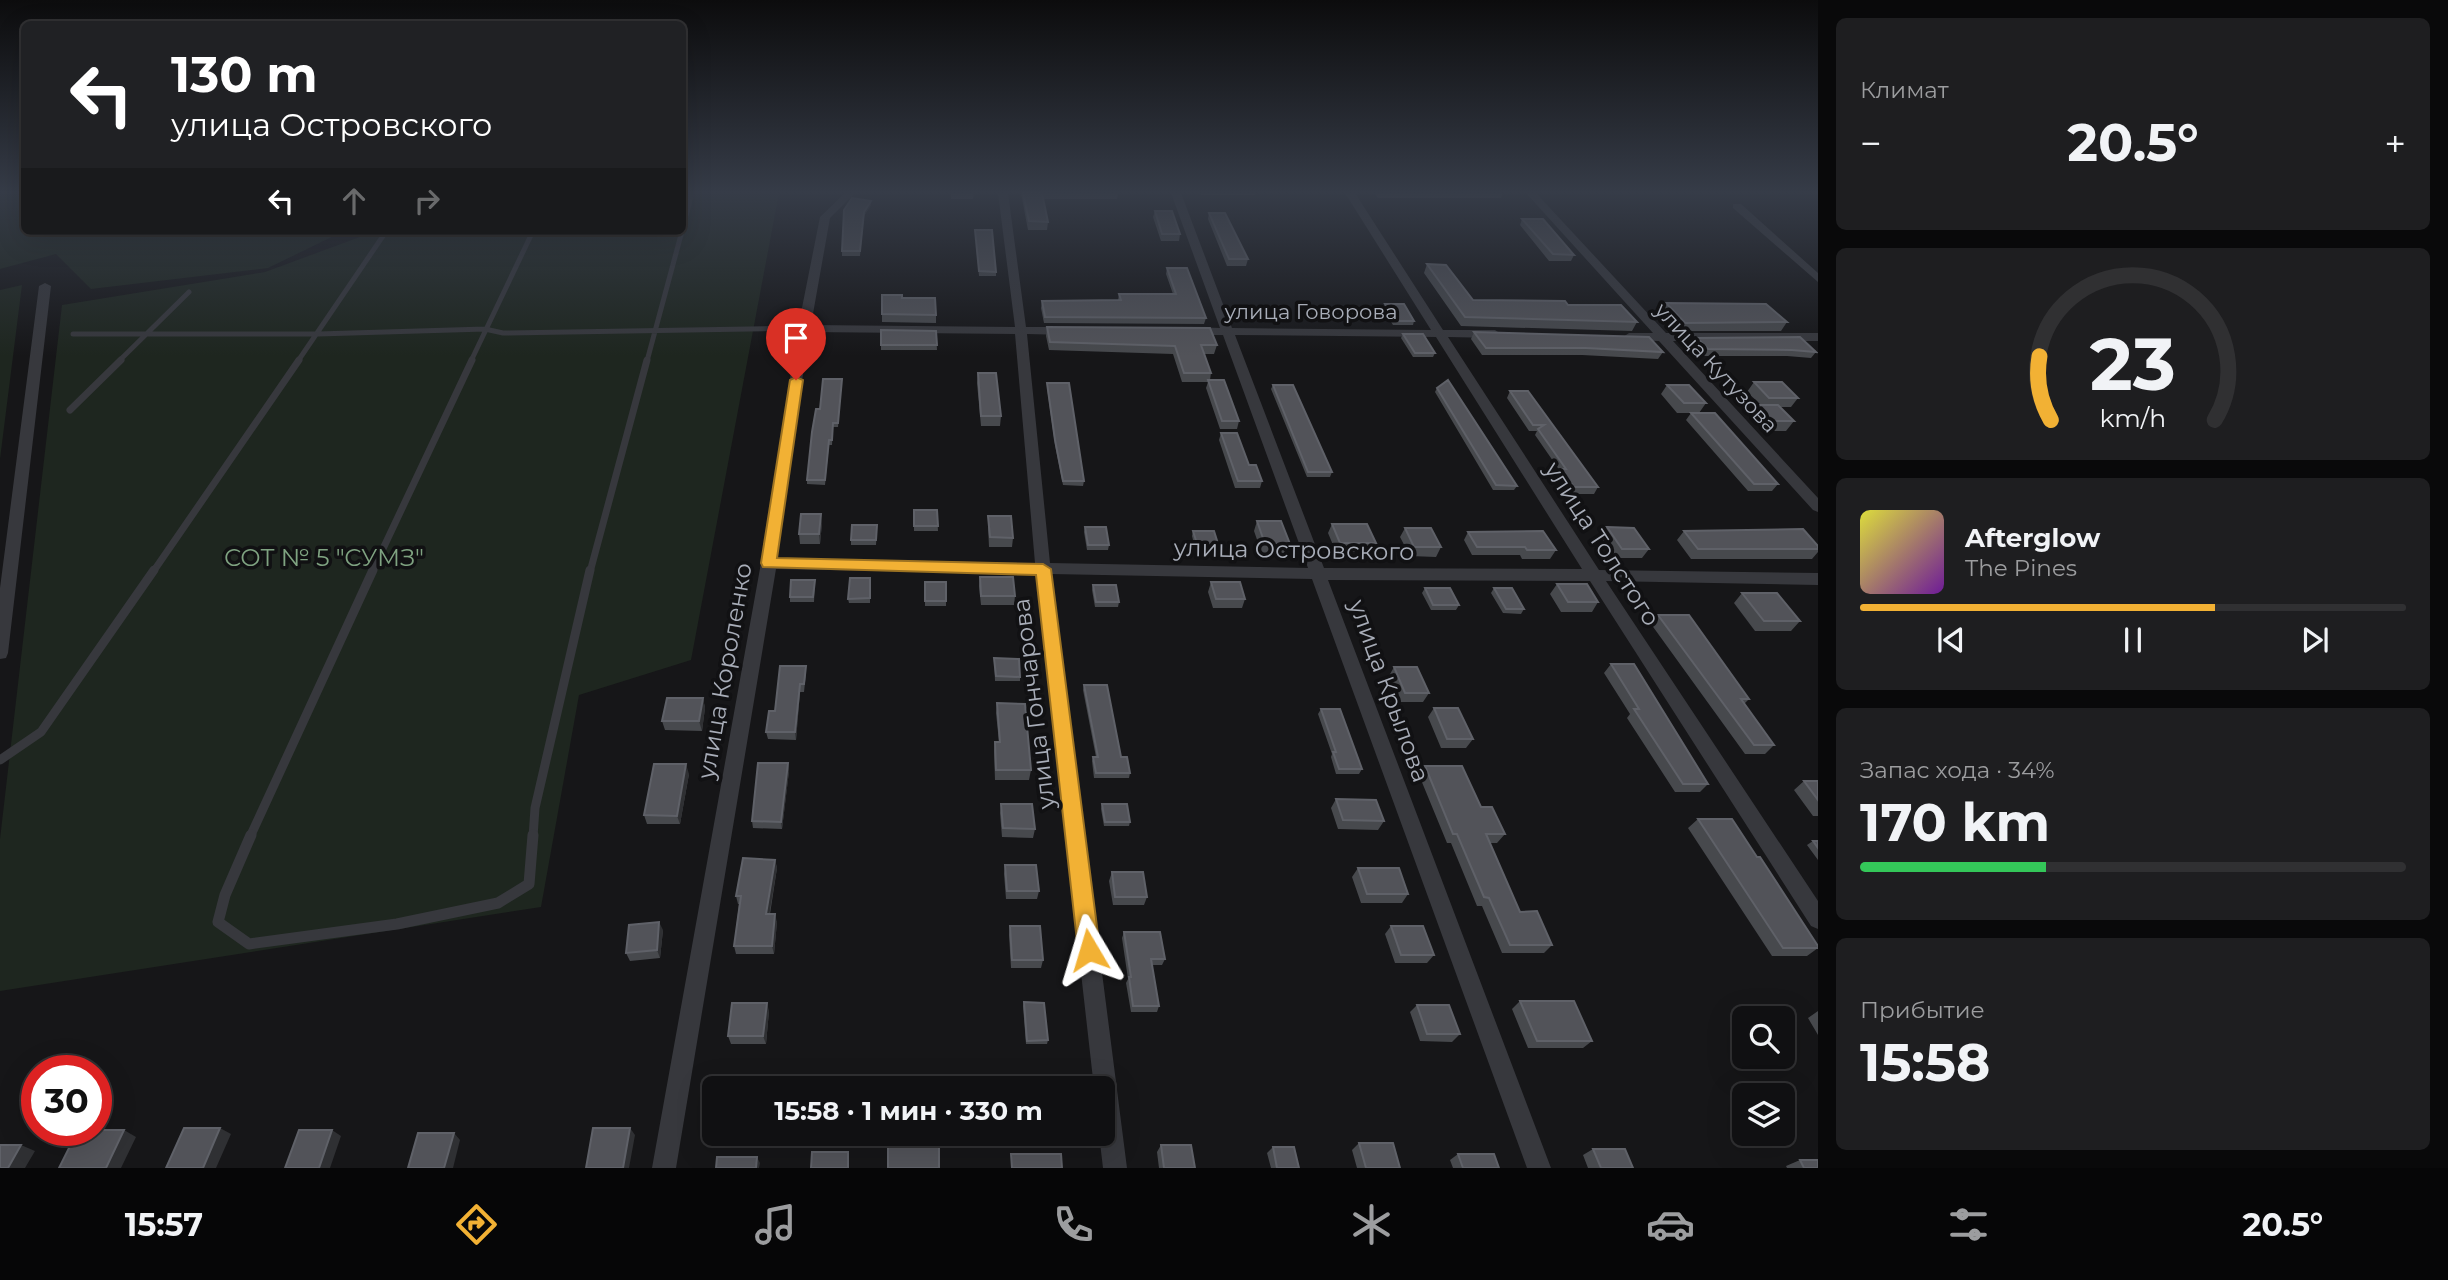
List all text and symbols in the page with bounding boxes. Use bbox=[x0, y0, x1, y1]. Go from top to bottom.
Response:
text: 130 m bbox=[171, 45, 318, 104]
icon: left bbox=[56, 49, 147, 140]
text: Климат bbox=[1860, 76, 1949, 104]
text: улица Островского bbox=[171, 105, 492, 144]
text: 20.5° bbox=[2067, 111, 2199, 174]
text: − bbox=[1860, 120, 1882, 167]
text: + bbox=[2384, 120, 2406, 167]
icon: left bbox=[262, 182, 300, 220]
icon: ahead bbox=[335, 182, 373, 220]
icon: right bbox=[408, 182, 446, 220]
street label: улица Кутузова bbox=[1649, 297, 1783, 438]
street label: улица Говорова bbox=[1224, 299, 1397, 324]
pin bbox=[766, 308, 826, 380]
icon: arrive bbox=[777, 319, 815, 357]
text: 23 bbox=[2090, 320, 2176, 408]
text: km/h bbox=[2100, 403, 2166, 433]
street label: улица Толстого bbox=[1538, 455, 1666, 631]
text: Afterglow bbox=[1965, 522, 2100, 554]
street label: улица Островского bbox=[1172, 533, 1415, 566]
park label: СОТ № 5 "СУМЗ" bbox=[224, 543, 424, 572]
text: The Pines bbox=[1965, 554, 2077, 582]
street label: улица Короленко bbox=[691, 560, 758, 782]
street label: улица Крылова bbox=[1343, 595, 1436, 786]
street label: улица Гончарова bbox=[1006, 597, 1061, 812]
icon: previous bbox=[1932, 621, 1970, 659]
icon: pause bbox=[2114, 621, 2152, 659]
icon: next bbox=[2296, 621, 2334, 659]
text: Запас хода · 34% bbox=[1860, 756, 2055, 784]
text: 170 km bbox=[1860, 791, 2050, 854]
position arrow bbox=[1052, 913, 1126, 987]
text: Прибытие bbox=[1860, 996, 1985, 1024]
map controls bbox=[1732, 1006, 1795, 1146]
button: search bbox=[1732, 1006, 1795, 1069]
text: 15:58 bbox=[1860, 1031, 1990, 1094]
speed limit sign: 30 bbox=[21, 1055, 112, 1146]
button: layers bbox=[1732, 1083, 1795, 1146]
text: 15:58 · 1 мин · 330 m bbox=[774, 1095, 1043, 1127]
icon: directions bbox=[452, 1200, 501, 1249]
icon: music bbox=[751, 1200, 800, 1249]
icon: phone bbox=[1049, 1200, 1098, 1249]
icon: climate bbox=[1347, 1200, 1396, 1249]
icon: car bbox=[1646, 1200, 1695, 1249]
icon: filters bbox=[1944, 1200, 1993, 1249]
text: 15:57 bbox=[125, 1205, 203, 1244]
text: 20.5° bbox=[2242, 1205, 2323, 1244]

